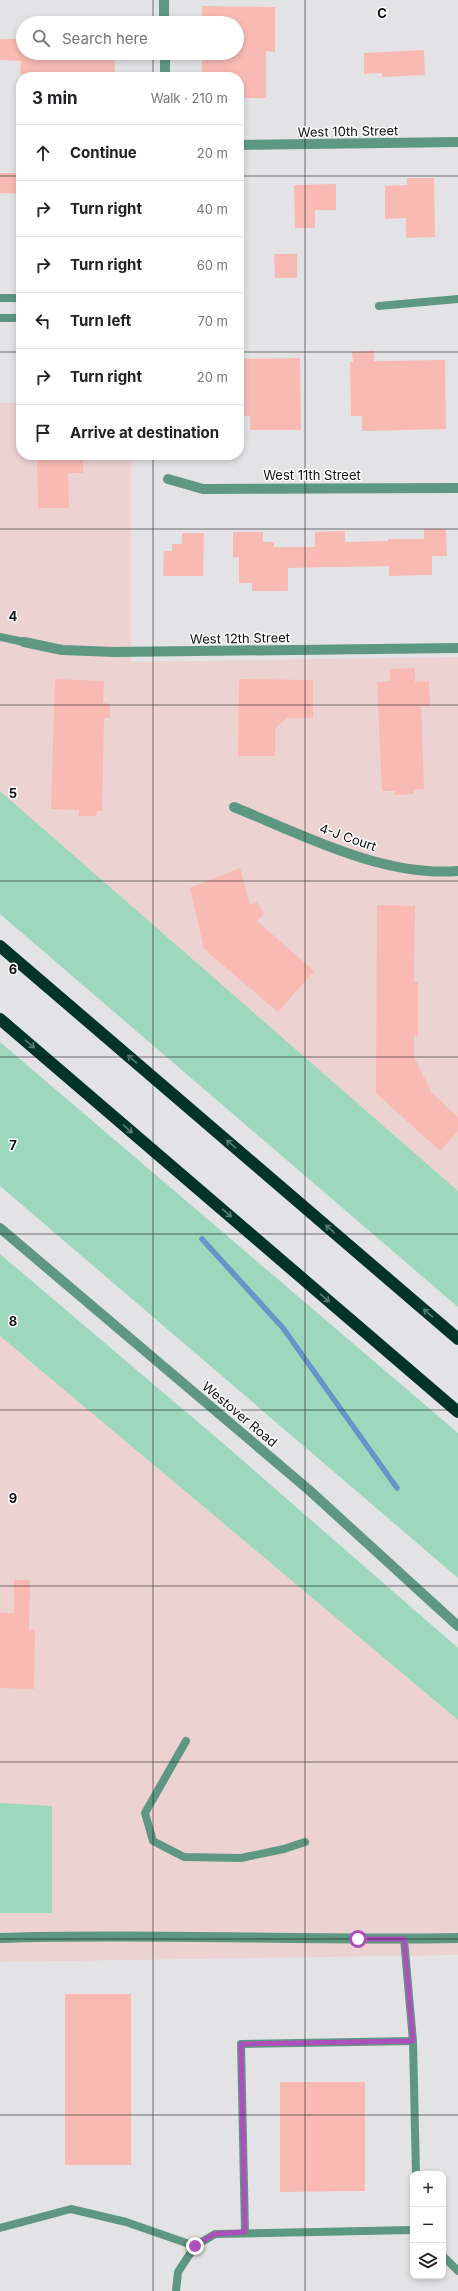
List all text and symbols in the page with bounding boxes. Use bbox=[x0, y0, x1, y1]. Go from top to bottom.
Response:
text: C bbox=[377, 5, 387, 21]
search box bbox=[16, 16, 244, 60]
icon: search bbox=[30, 27, 52, 49]
text: Search here bbox=[62, 29, 148, 48]
text: 3 min bbox=[32, 88, 78, 108]
text: Walk · 210 m bbox=[151, 90, 228, 106]
street label: West 10th Street bbox=[298, 122, 398, 140]
icon: ahead bbox=[32, 142, 54, 164]
text: Continue bbox=[70, 143, 137, 162]
text: 20 m bbox=[197, 145, 228, 161]
icon: right bbox=[32, 198, 54, 220]
text: Turn right bbox=[70, 199, 142, 218]
text: 40 m bbox=[196, 201, 228, 217]
icon: right bbox=[32, 254, 54, 276]
text: Turn right bbox=[70, 255, 142, 274]
text: 60 m bbox=[197, 257, 228, 273]
icon: left bbox=[32, 310, 54, 332]
text: Turn left bbox=[70, 311, 131, 330]
text: 70 m bbox=[198, 313, 228, 329]
icon: right bbox=[32, 366, 54, 388]
text: Turn right bbox=[70, 367, 142, 386]
text: 20 m bbox=[197, 369, 228, 385]
icon: arrive bbox=[32, 422, 54, 444]
text: Arrive at destination bbox=[70, 423, 219, 442]
street label: West 11th Street bbox=[263, 467, 361, 483]
text: 4 bbox=[9, 608, 18, 624]
street label: West 12th Street bbox=[190, 629, 290, 647]
text: 5 bbox=[9, 785, 17, 801]
street label: 4-J Court bbox=[317, 820, 379, 854]
text: 6 bbox=[9, 961, 17, 977]
one-way arrow bbox=[24, 1039, 34, 1048]
one-way arrow bbox=[127, 1055, 138, 1064]
one-way arrow bbox=[123, 1124, 134, 1133]
text: 7 bbox=[9, 1137, 17, 1153]
one-way arrow bbox=[226, 1139, 236, 1149]
one-way arrow bbox=[222, 1209, 232, 1218]
one-way arrow bbox=[324, 1224, 335, 1233]
one-way arrow bbox=[320, 1294, 331, 1303]
one-way arrow bbox=[423, 1309, 434, 1318]
text: 8 bbox=[9, 1313, 17, 1329]
street label: Westover Road bbox=[199, 1378, 281, 1450]
text: 9 bbox=[9, 1490, 17, 1506]
route start bbox=[349, 1930, 367, 1948]
map controls bbox=[410, 2171, 446, 2279]
button: + bbox=[410, 2171, 446, 2207]
button: − bbox=[410, 2207, 446, 2243]
route end bbox=[186, 2237, 204, 2255]
button: layers bbox=[410, 2243, 446, 2279]

